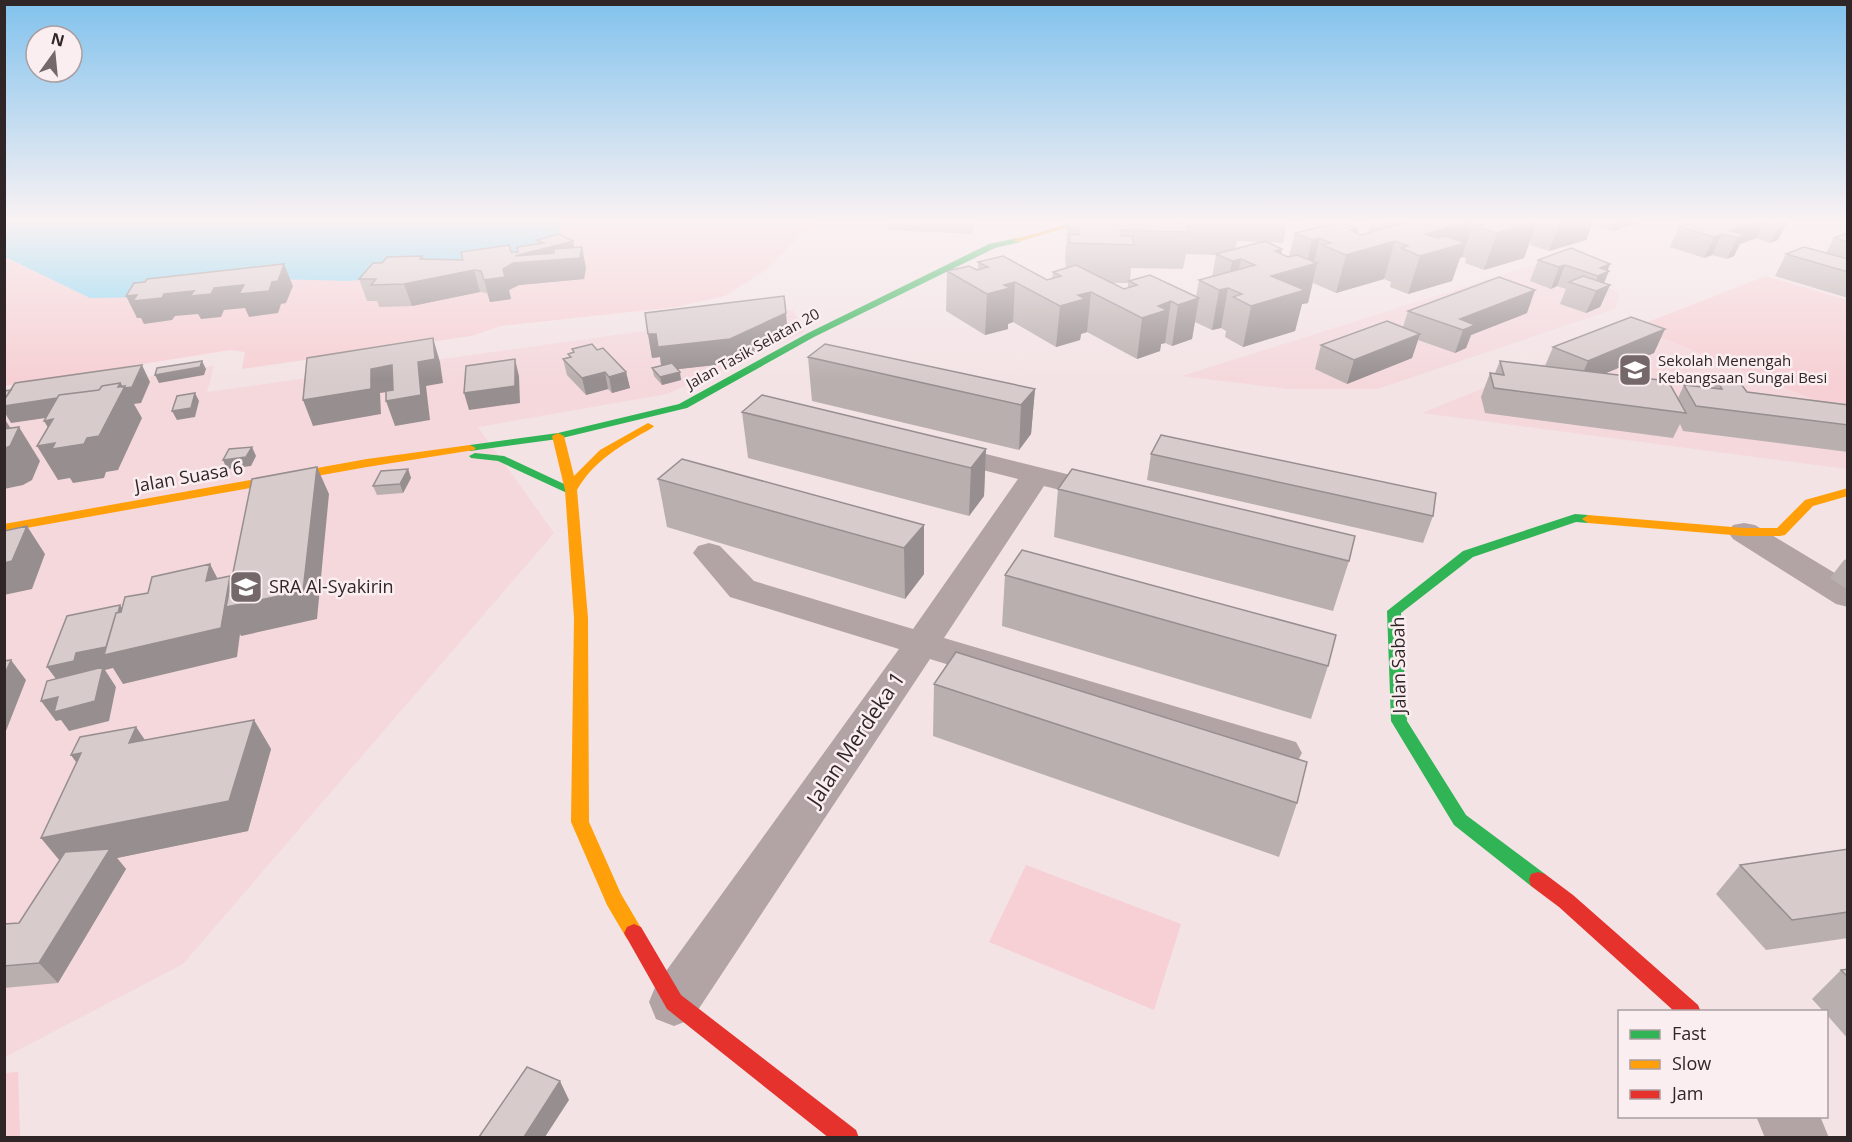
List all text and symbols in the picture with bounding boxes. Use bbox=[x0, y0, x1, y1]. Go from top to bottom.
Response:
north arrow bbox=[24, 24, 84, 84]
text: N bbox=[49, 27, 67, 52]
street label: Jalan Tasik Selatan 20 bbox=[680, 303, 823, 394]
place label: Sekolah Menengah Kebangsaan Sungai Besi bbox=[1658, 350, 1827, 387]
school or university icon: Sekolah Menengah Kebangsaan Sungai Besi bbox=[1617, 352, 1653, 388]
street label: Jalan Suasa 6 bbox=[131, 455, 245, 498]
school or university icon: SRA Al-Syakirin bbox=[228, 569, 264, 605]
place label: SRA Al-Syakirin bbox=[269, 574, 394, 598]
street label: Jalan Sabah bbox=[1385, 616, 1411, 716]
street label: Jalan Merdeka 1 bbox=[799, 666, 911, 813]
legend bbox=[1618, 1010, 1828, 1118]
text: Fast bbox=[1672, 1021, 1706, 1045]
text: Slow bbox=[1672, 1051, 1711, 1075]
text: Jam bbox=[1670, 1081, 1704, 1105]

